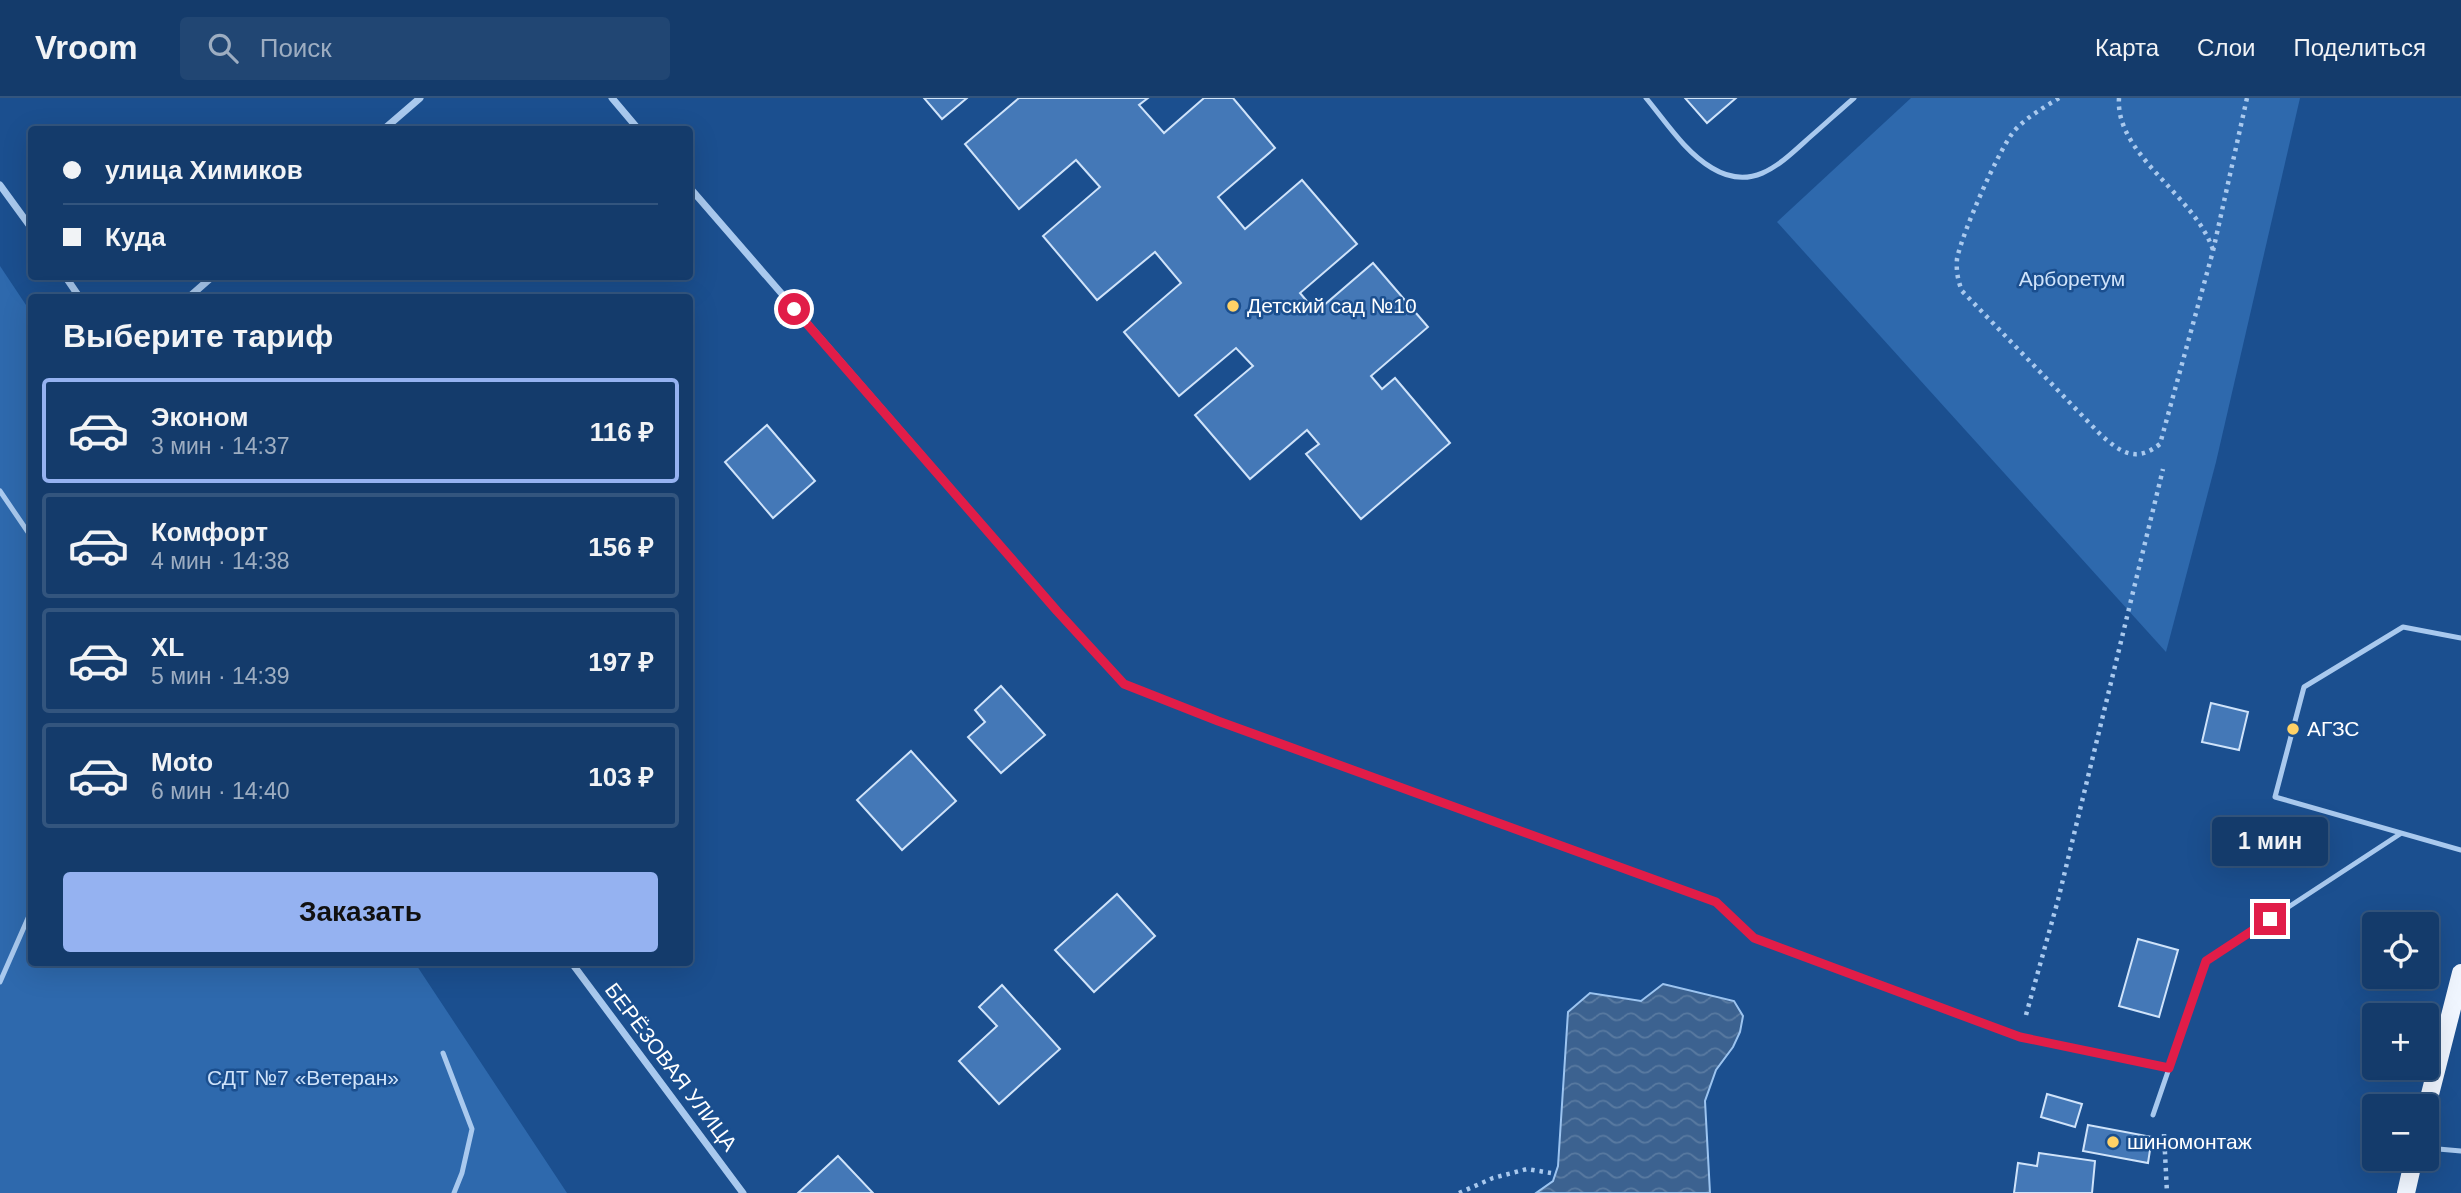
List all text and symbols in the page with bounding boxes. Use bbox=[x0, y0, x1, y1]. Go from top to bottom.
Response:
search box bbox=[180, 17, 670, 80]
text: Vroom bbox=[35, 29, 138, 66]
icon: search bbox=[204, 29, 242, 67]
text: Поиск bbox=[260, 33, 332, 63]
text: Карта bbox=[2095, 34, 2159, 61]
text: Слои bbox=[2197, 34, 2255, 61]
text: Поделиться bbox=[2293, 34, 2426, 61]
text: улица Химиков bbox=[105, 155, 303, 185]
text: Куда bbox=[105, 222, 166, 252]
park label: Арборетум bbox=[2019, 267, 2125, 290]
route start bbox=[778, 293, 810, 325]
place label: Детский сад №10 bbox=[1247, 294, 1417, 317]
marker: Детский сад №10 bbox=[1225, 298, 1241, 314]
text: Выберите тариф bbox=[63, 318, 333, 354]
icon: car bbox=[67, 399, 130, 462]
text: Эконом bbox=[151, 402, 249, 432]
text: 116 ₽ bbox=[590, 417, 654, 447]
text: 3 мин · 14:37 bbox=[151, 433, 290, 459]
icon: car bbox=[67, 514, 130, 577]
text: Комфорт bbox=[151, 517, 268, 547]
text: 156 ₽ bbox=[588, 532, 654, 562]
text: 4 мин · 14:38 bbox=[151, 548, 290, 574]
icon: car bbox=[67, 629, 130, 692]
text: XL bbox=[151, 632, 184, 662]
text: 197 ₽ bbox=[588, 647, 654, 677]
text: 5 мин · 14:39 bbox=[151, 663, 290, 689]
place label: АГЗС bbox=[2307, 717, 2360, 740]
marker: АГЗС bbox=[2285, 721, 2301, 737]
icon: car bbox=[67, 744, 130, 807]
text: Moto bbox=[151, 747, 213, 777]
text: 103 ₽ bbox=[588, 762, 654, 792]
text: 6 мин · 14:40 bbox=[151, 778, 290, 804]
callout: 1 мин bbox=[2212, 818, 2328, 866]
text: 1 мин bbox=[2238, 828, 2302, 854]
button: Заказать bbox=[63, 872, 658, 952]
route end bbox=[2254, 903, 2286, 935]
map controls bbox=[2362, 912, 2439, 1171]
button: locate bbox=[2362, 912, 2439, 989]
street label: БЕРЁЗОВАЯ УЛИЦА bbox=[601, 978, 742, 1155]
button: + bbox=[2362, 1003, 2439, 1080]
park label: СДТ №7 «Ветеран» bbox=[207, 1066, 399, 1089]
button: − bbox=[2362, 1094, 2439, 1171]
place label: шиномонтаж bbox=[2127, 1130, 2252, 1153]
marker: шиномонтаж bbox=[2105, 1134, 2121, 1150]

